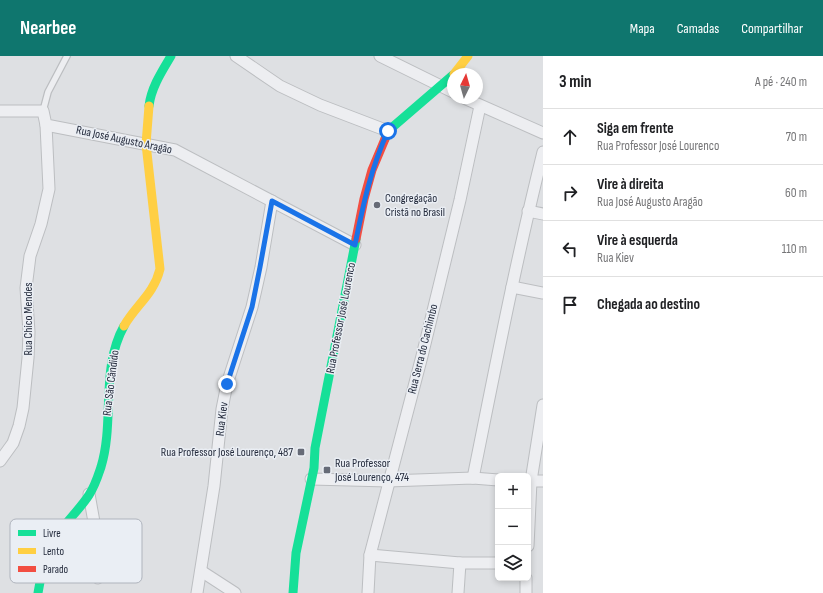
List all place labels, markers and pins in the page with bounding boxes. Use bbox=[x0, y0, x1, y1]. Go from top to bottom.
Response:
place label: Congregação Cristã no Brasil bbox=[385, 191, 445, 220]
marker: Congregação Cristã no Brasil bbox=[372, 200, 382, 210]
place label: Rua Professor José Lourenço, 487 bbox=[161, 445, 293, 460]
marker: Rua Professor José Lourenço, 487 bbox=[296, 447, 306, 457]
place label: Rua Professor José Lourenço, 474 bbox=[334, 456, 409, 485]
marker: Rua Professor José Lourenço, 474 bbox=[322, 465, 332, 475]

